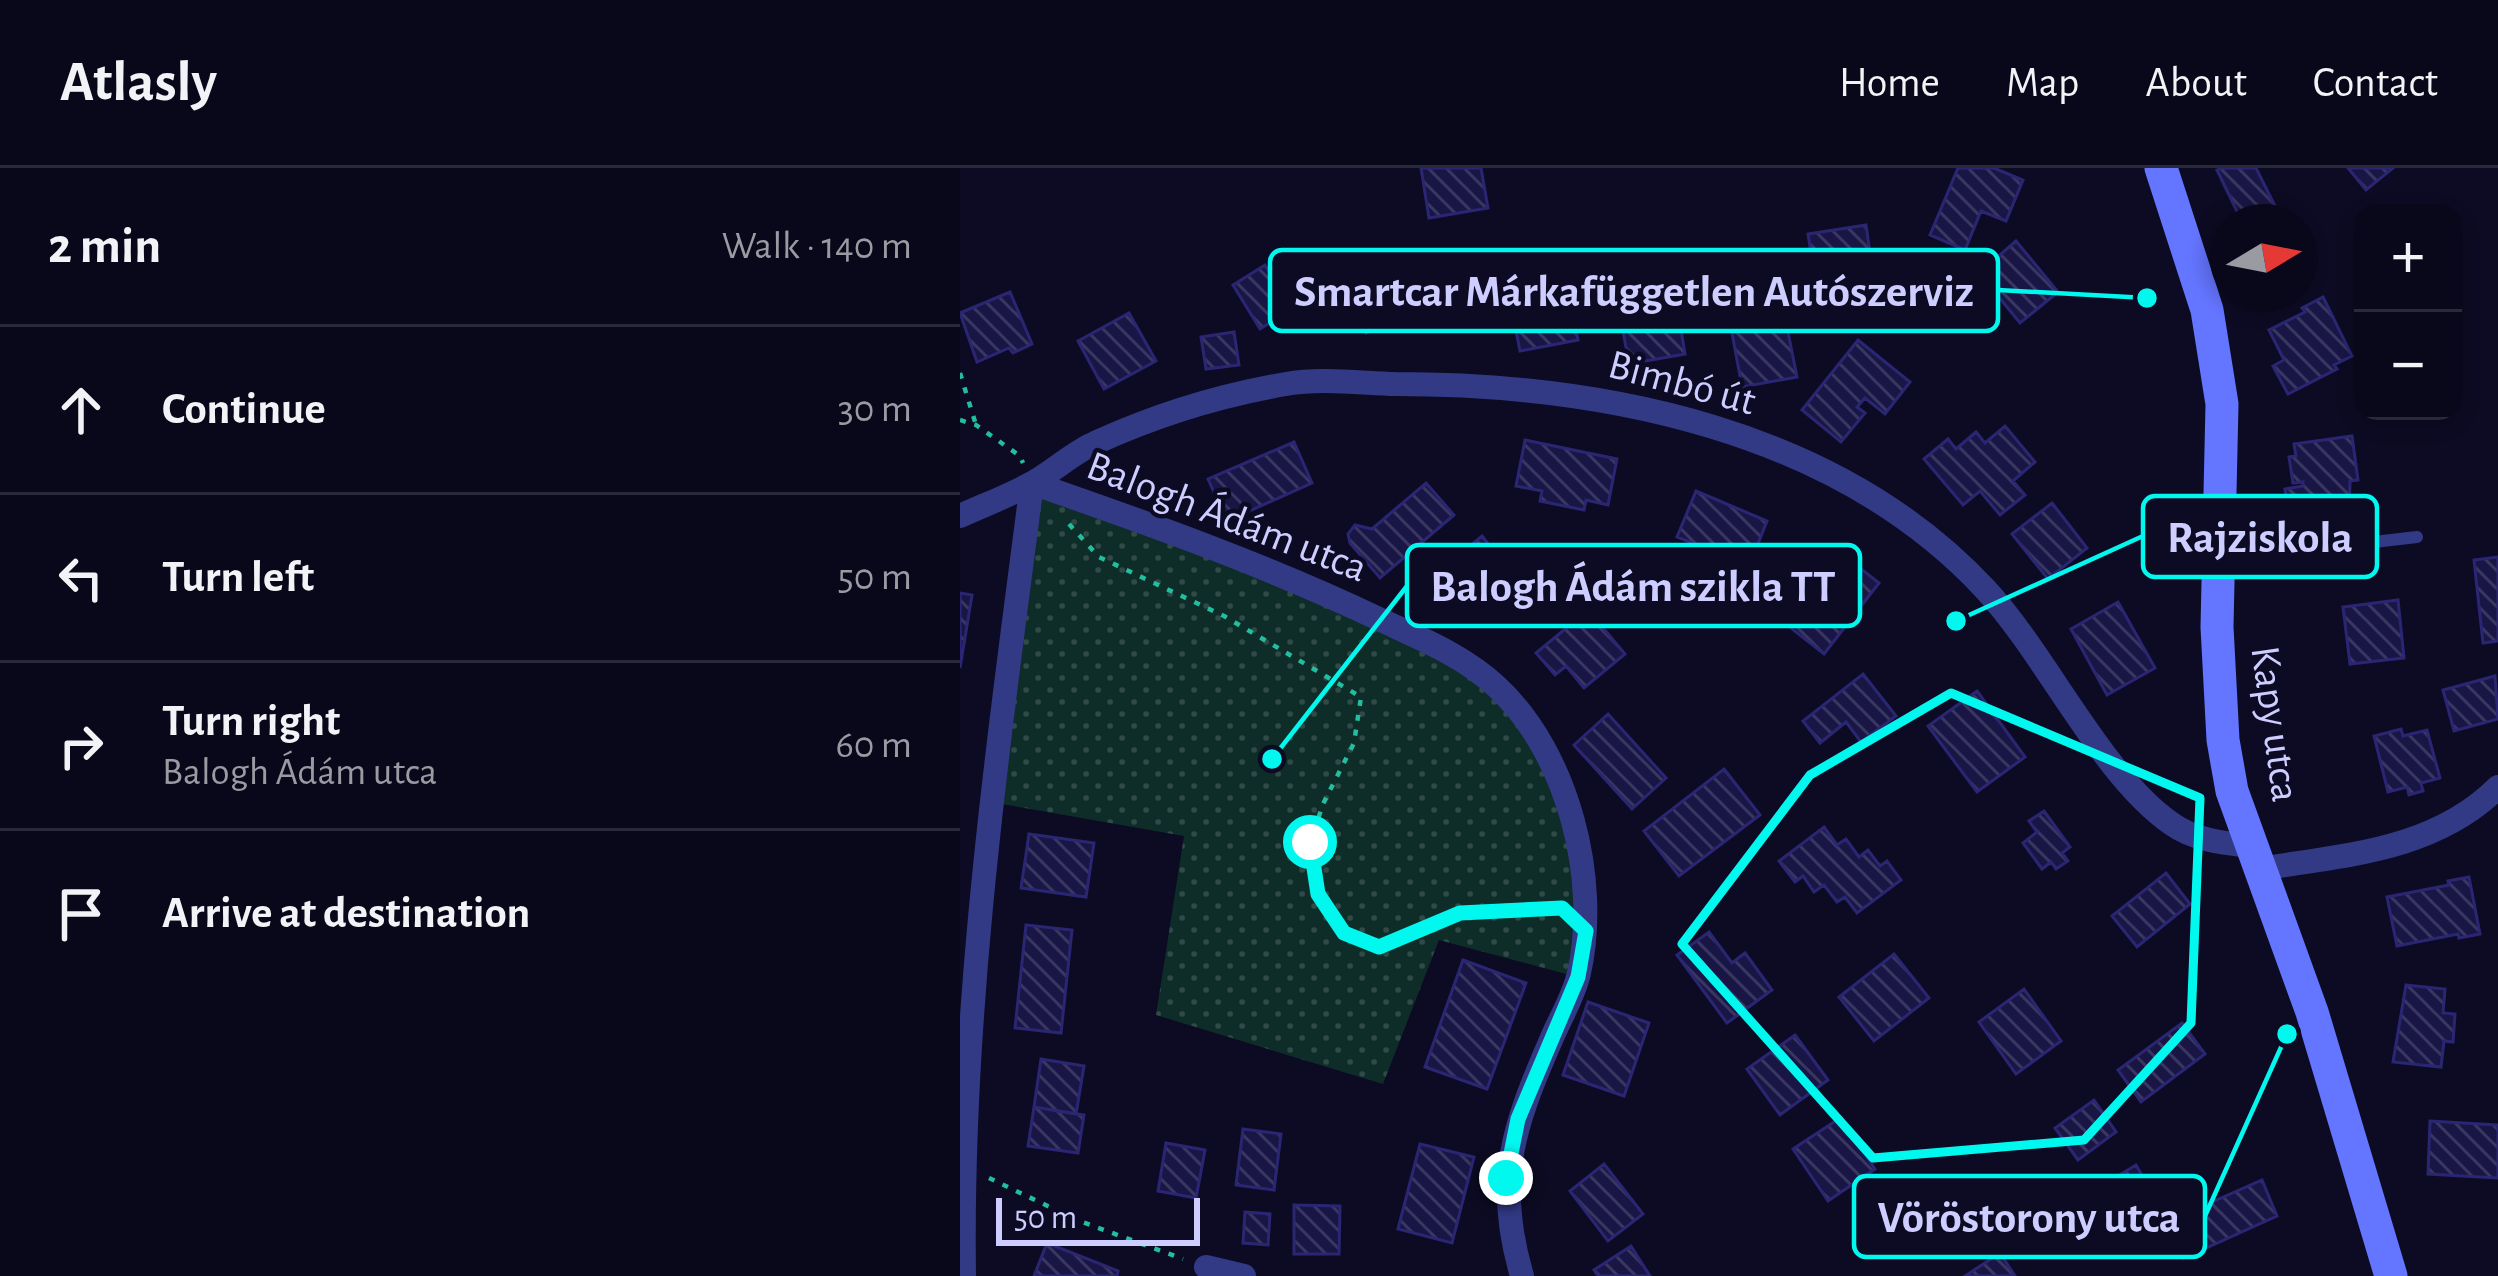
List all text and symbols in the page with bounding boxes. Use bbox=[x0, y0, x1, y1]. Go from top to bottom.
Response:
text: Atlasly bbox=[60, 54, 217, 111]
text: Home bbox=[1839, 62, 1940, 104]
text: Map bbox=[2006, 62, 2079, 104]
text: About bbox=[2145, 62, 2247, 104]
text: Contact bbox=[2313, 62, 2438, 104]
north arrow bbox=[2210, 204, 2318, 312]
map controls bbox=[2354, 204, 2462, 420]
button: + bbox=[2354, 204, 2462, 312]
text: 2 min bbox=[48, 221, 161, 272]
text: Walk · 140 m bbox=[722, 227, 912, 266]
callout: Smartcar Márkafüggetlen Autószerviz bbox=[1270, 250, 1998, 331]
text: Smartcar Márkafüggetlen Autószerviz bbox=[1294, 270, 1974, 315]
button: − bbox=[2354, 312, 2462, 420]
street label: Bimbó út bbox=[1604, 343, 1760, 423]
icon: ahead bbox=[48, 377, 114, 443]
text: Continue bbox=[162, 387, 326, 432]
text: 30 m bbox=[838, 390, 912, 429]
street label: Balogh Ádám utca bbox=[1081, 441, 1374, 590]
callout: Rajziskola bbox=[2143, 496, 2377, 577]
text: Rajziskola bbox=[2167, 516, 2353, 561]
icon: left bbox=[48, 545, 114, 611]
callout: Balogh Ádám szikla TT bbox=[1407, 545, 1860, 626]
text: Turn left bbox=[162, 555, 314, 600]
text: 50 m bbox=[837, 558, 912, 597]
text: Balogh Ádám szikla TT bbox=[1430, 561, 1836, 610]
street label: Kapy utca bbox=[2243, 643, 2307, 805]
text: Turn right bbox=[162, 699, 340, 744]
icon: right bbox=[48, 713, 114, 779]
text: 60 m bbox=[835, 726, 912, 765]
text: Balogh Ádám utca bbox=[162, 753, 437, 792]
route start bbox=[1283, 815, 1337, 869]
icon: arrive bbox=[48, 881, 114, 947]
text: Arrive at destination bbox=[162, 891, 530, 936]
route end bbox=[1479, 1151, 1533, 1205]
callout: Vöröstorony utca bbox=[1854, 1176, 2205, 1257]
scale bar bbox=[996, 1192, 1200, 1245]
text: Vöröstorony utca bbox=[1878, 1196, 2180, 1241]
text: 50 m bbox=[1014, 1202, 1077, 1235]

